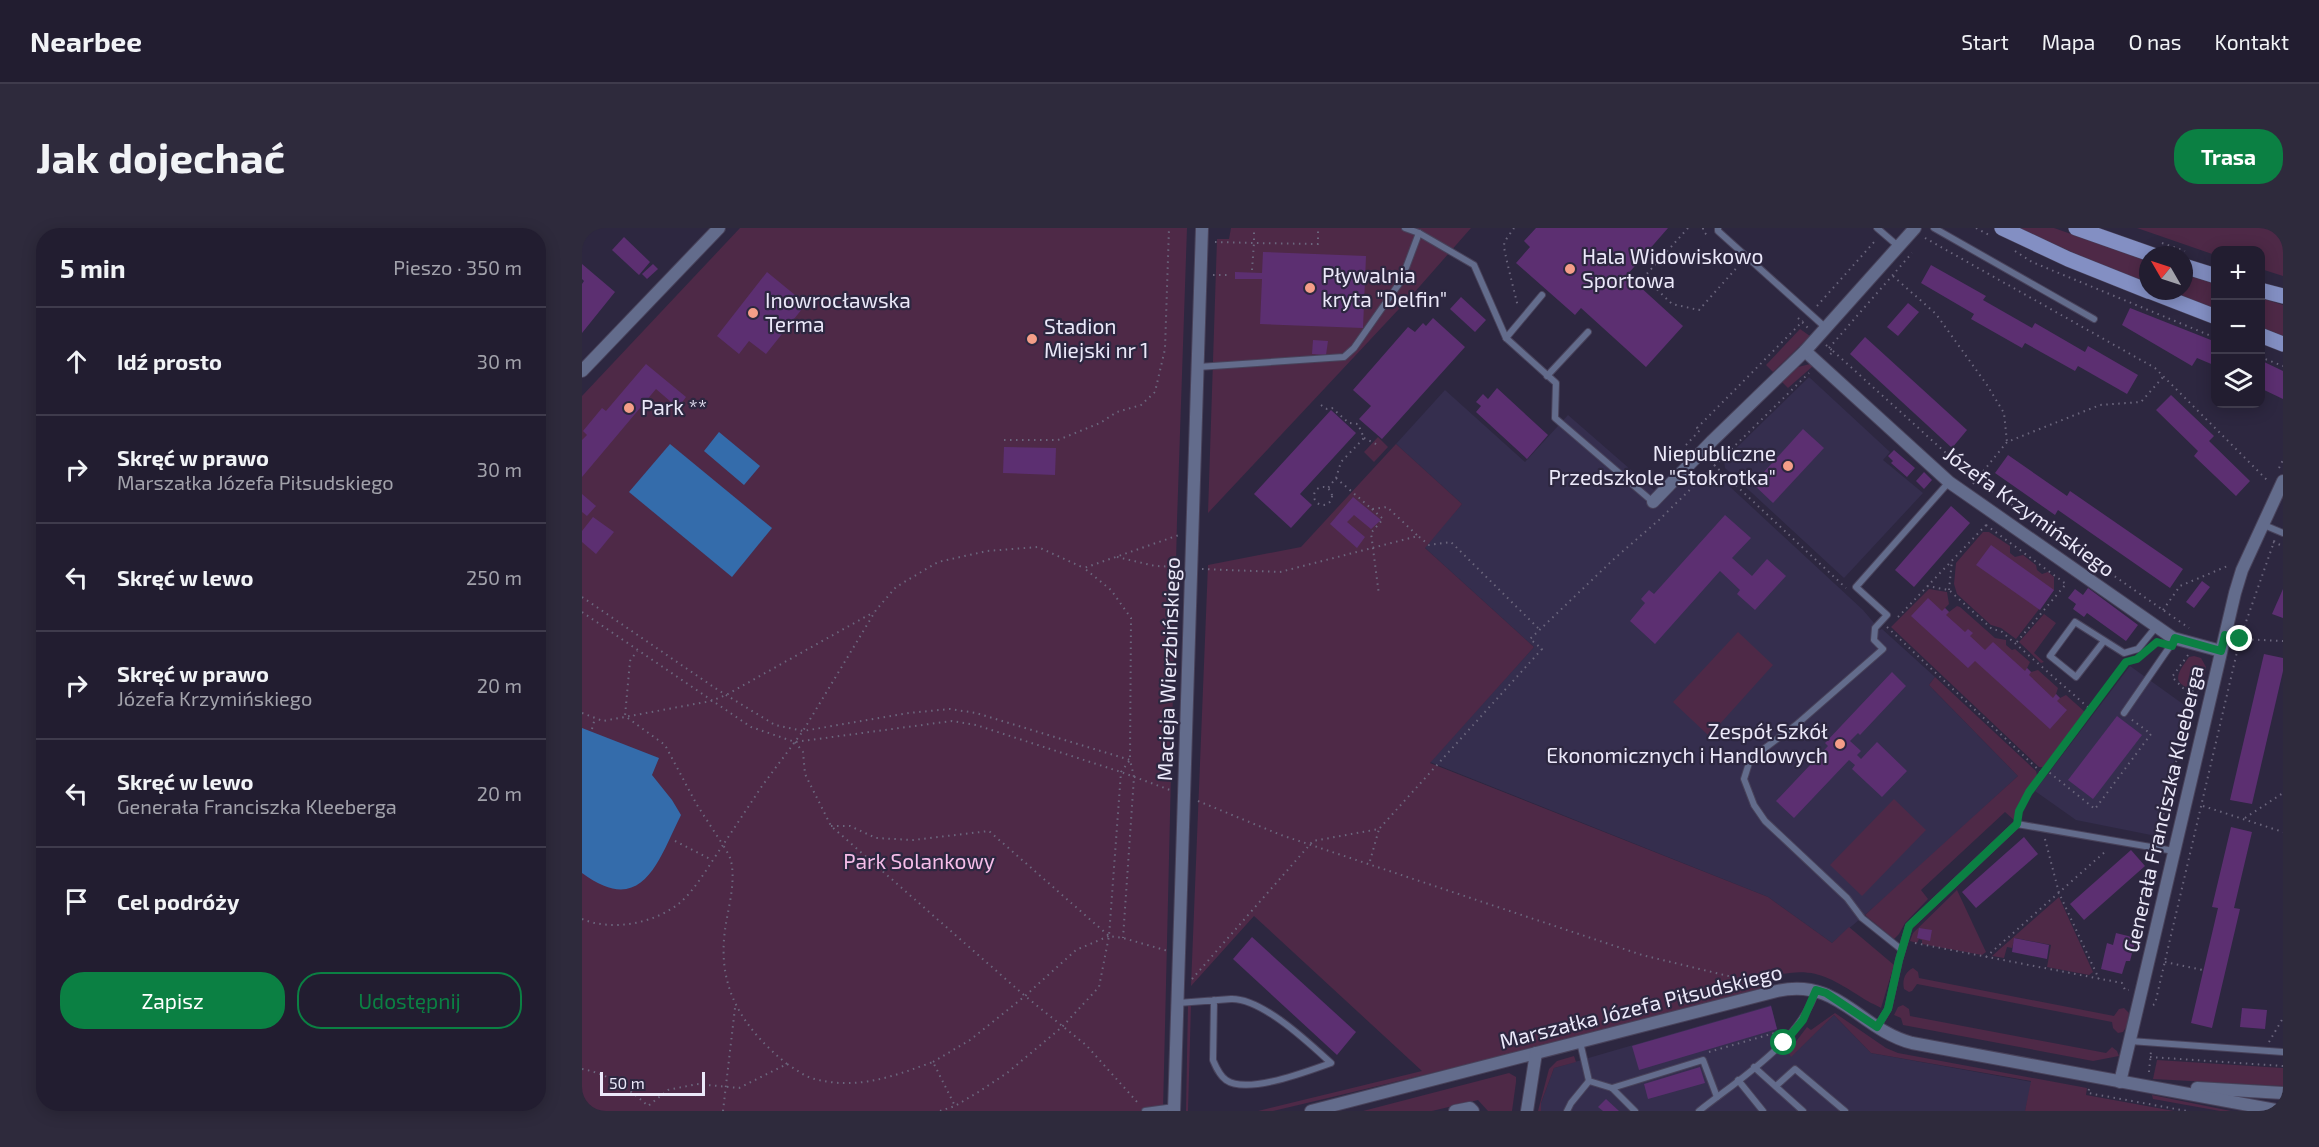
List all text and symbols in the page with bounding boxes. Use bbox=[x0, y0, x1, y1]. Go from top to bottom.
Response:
text: Nearbee bbox=[30, 24, 142, 58]
text: Start bbox=[1961, 29, 2009, 54]
text: Mapa bbox=[2042, 29, 2095, 54]
text: O nas bbox=[2128, 29, 2182, 54]
text: Kontakt bbox=[2215, 29, 2289, 54]
button: Trasa bbox=[2174, 129, 2283, 184]
text: Jak dojechać bbox=[36, 131, 285, 181]
place label: Hala Widowiskowo Sportowa bbox=[1582, 243, 1763, 292]
north arrow bbox=[2139, 246, 2193, 300]
map controls bbox=[2211, 246, 2265, 408]
button: + bbox=[2211, 246, 2265, 300]
text: 5 min bbox=[60, 252, 126, 283]
text: Pieszo · 350 m bbox=[393, 255, 522, 279]
place label: Pływalnia kryta "Delfin" bbox=[1322, 262, 1447, 311]
marker: Hala Widowiskowo Sportowa bbox=[1563, 262, 1577, 276]
marker: Pływalnia kryta "Delfin" bbox=[1303, 281, 1317, 295]
place label: Inowrocławska Terma bbox=[765, 287, 911, 336]
button: − bbox=[2211, 300, 2265, 354]
marker: Inowrocławska Terma bbox=[746, 306, 760, 320]
place label: Stadion Miejski nr 1 bbox=[1044, 313, 1149, 363]
marker: Stadion Miejski nr 1 bbox=[1025, 332, 1039, 346]
icon: ahead bbox=[60, 345, 93, 378]
text: Idź prosto bbox=[117, 348, 222, 374]
text: 30 m bbox=[477, 349, 522, 373]
button: layers bbox=[2211, 354, 2265, 408]
place label: Park ** bbox=[641, 394, 707, 419]
marker: Park ** bbox=[622, 401, 636, 415]
place label: Niepubliczne Przedszkole "Stokrotka" bbox=[1548, 440, 1776, 489]
street label: Józefa Krzymińskiego bbox=[1940, 440, 2120, 581]
text: Skręć w prawo bbox=[117, 444, 269, 470]
icon: right bbox=[60, 453, 93, 486]
text: 30 m bbox=[477, 457, 522, 481]
marker: Niepubliczne Przedszkole "Stokrotka" bbox=[1781, 459, 1795, 473]
text: Marszałka Józefa Piłsudskiego bbox=[117, 470, 394, 494]
street label: Macieja Wierzbińskiego bbox=[1151, 556, 1185, 781]
icon: left bbox=[60, 561, 93, 594]
text: Skręć w lewo bbox=[117, 564, 254, 590]
text: 250 m bbox=[466, 565, 522, 589]
route end bbox=[2226, 625, 2252, 651]
text: Skręć w prawo bbox=[117, 660, 269, 686]
street label: Generała Franciszka Kleeberga bbox=[2117, 663, 2208, 955]
icon: right bbox=[60, 669, 93, 702]
text: 20 m bbox=[477, 673, 522, 697]
text: Józefa Krzymińskiego bbox=[117, 686, 312, 710]
place label: Zespół Szkół Ekonomicznych i Handlowych bbox=[1546, 718, 1828, 767]
marker: Zespół Szkół Ekonomicznych i Handlowych bbox=[1833, 737, 1847, 751]
text: Skręć w lewo bbox=[117, 768, 254, 794]
icon: left bbox=[60, 777, 93, 810]
text: 20 m bbox=[477, 781, 522, 805]
text: Generała Franciszka Kleeberga bbox=[117, 794, 397, 818]
park label: Park Solankowy bbox=[843, 848, 995, 873]
icon: arrive bbox=[60, 885, 93, 918]
text: Cel podróży bbox=[117, 888, 239, 914]
street label: Marszałka Józefa Piłsudskiego bbox=[1497, 958, 1785, 1053]
button: Zapisz bbox=[60, 972, 285, 1029]
button: Udostępnij bbox=[297, 972, 522, 1029]
route start bbox=[1770, 1029, 1796, 1055]
scale bar bbox=[600, 1069, 705, 1096]
text: 50 m bbox=[609, 1073, 645, 1092]

